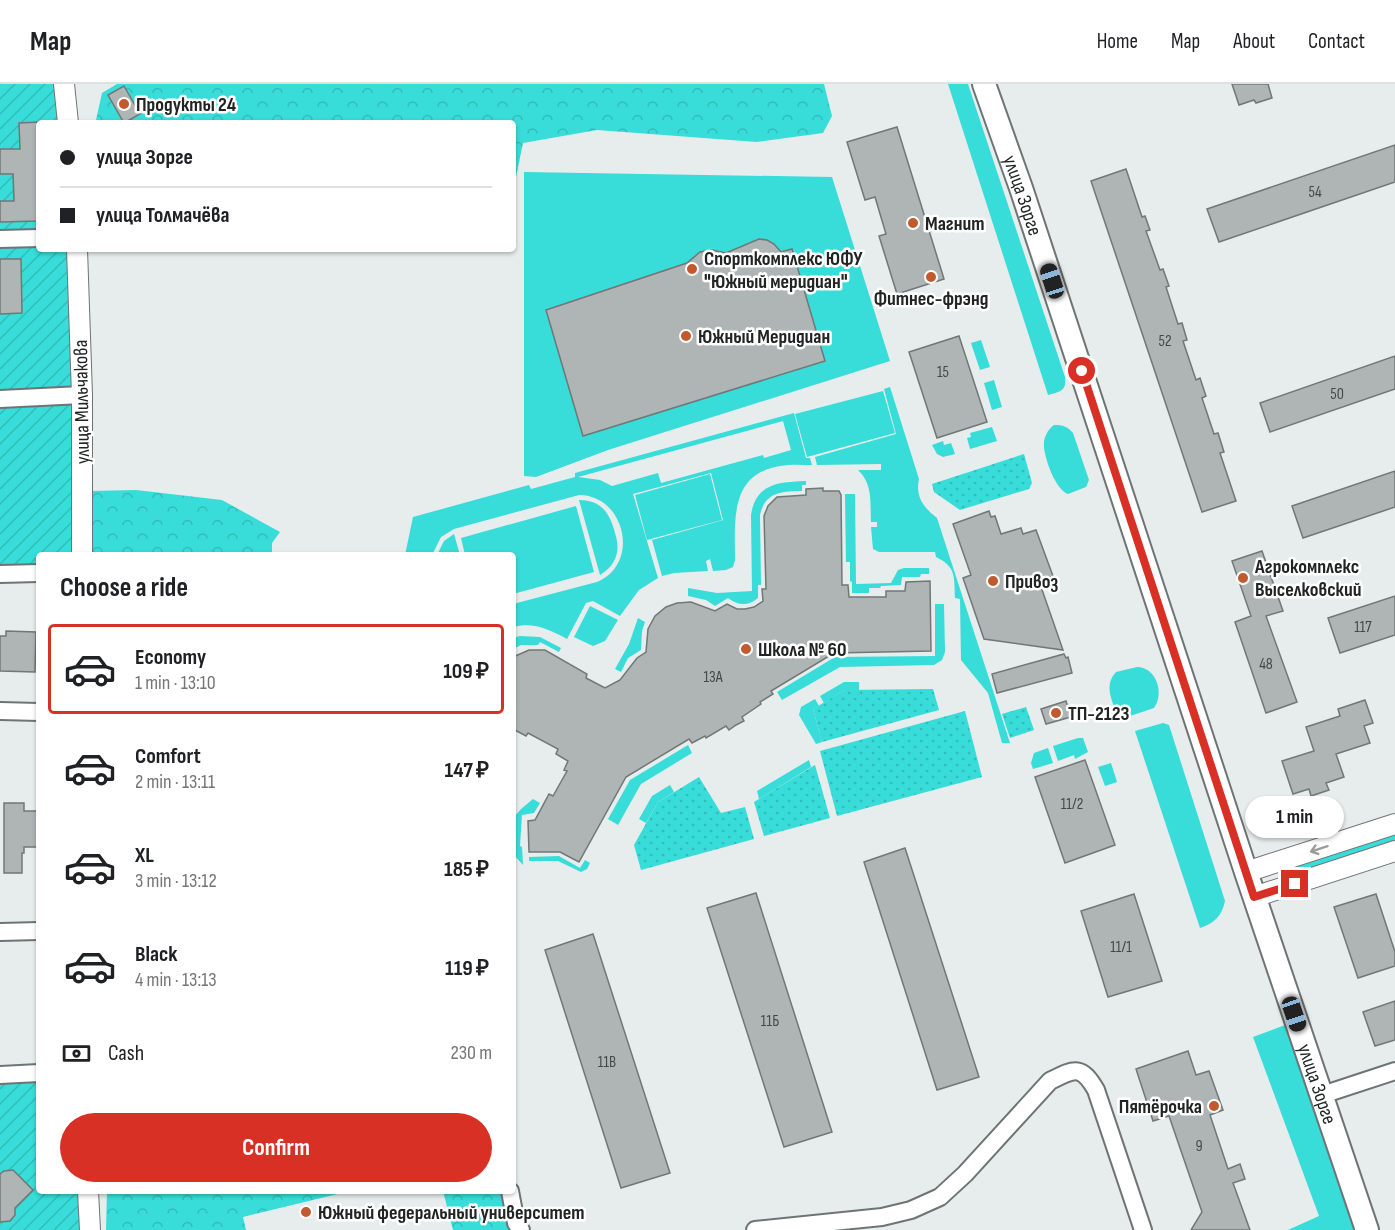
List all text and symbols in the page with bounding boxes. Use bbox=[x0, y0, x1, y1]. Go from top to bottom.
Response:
text: Map bbox=[30, 25, 71, 58]
text: Home bbox=[1097, 29, 1138, 54]
text: Map bbox=[1171, 29, 1200, 54]
text: About bbox=[1233, 29, 1275, 54]
text: Contact bbox=[1308, 29, 1365, 54]
place label: Продукты 24 bbox=[136, 93, 236, 117]
marker: Продукты 24 bbox=[117, 97, 131, 111]
text: улица Зорге bbox=[96, 144, 193, 171]
street label: улица Зорге bbox=[997, 152, 1047, 239]
house number: 54 bbox=[1308, 183, 1322, 202]
text: улица Толмачёва bbox=[96, 202, 230, 229]
place label: Магнит bbox=[925, 212, 984, 236]
marker: Магнит bbox=[906, 216, 920, 230]
place label: Спорткомплекс ЮФУ "Южный меридиан" bbox=[704, 247, 863, 294]
car bbox=[1038, 261, 1066, 301]
marker: Спорткомплекс ЮФУ "Южный меридиан" bbox=[685, 262, 699, 276]
marker: Фитнес-фрэнд bbox=[924, 270, 938, 284]
place label: Фитнес-фрэнд bbox=[874, 287, 988, 311]
place label: Южный Меридиан bbox=[698, 325, 830, 349]
marker: Южный Меридиан bbox=[679, 329, 693, 343]
house number: 52 bbox=[1158, 332, 1172, 351]
street label: улица Мильчакова bbox=[69, 340, 95, 464]
route start bbox=[1068, 357, 1095, 384]
house number: 15 bbox=[937, 363, 949, 382]
house number: 50 bbox=[1330, 385, 1344, 404]
place label: Агрокомплекс Выселковский bbox=[1254, 555, 1362, 602]
place label: Привоз bbox=[1005, 570, 1058, 594]
marker: Агрокомплекс Выселковский bbox=[1236, 571, 1250, 585]
text: Choose a ride bbox=[60, 572, 188, 604]
marker: Привоз bbox=[986, 574, 1000, 588]
house number: 117 bbox=[1354, 618, 1372, 637]
place label: Школа № 60 bbox=[758, 638, 847, 662]
icon: car bbox=[63, 642, 117, 696]
marker: Школа № 60 bbox=[739, 642, 753, 656]
text: Economy bbox=[135, 644, 206, 671]
house number: 48 bbox=[1259, 655, 1273, 674]
text: 109 ₽ bbox=[443, 658, 489, 685]
house number: 13А bbox=[703, 668, 723, 687]
text: 1 min · 13:10 bbox=[135, 671, 216, 695]
place label: ТП-2123 bbox=[1068, 702, 1130, 726]
marker: ТП-2123 bbox=[1049, 706, 1063, 720]
icon: car bbox=[63, 741, 117, 795]
text: Comfort bbox=[135, 743, 201, 770]
text: 147 ₽ bbox=[444, 757, 489, 784]
text: 2 min · 13:11 bbox=[135, 770, 215, 794]
house number: 11/2 bbox=[1061, 795, 1083, 814]
callout: 1 min bbox=[1246, 797, 1344, 839]
text: 1 min bbox=[1276, 805, 1313, 829]
icon: car bbox=[63, 840, 117, 894]
text: XL bbox=[135, 842, 154, 869]
one-way arrow bbox=[1310, 844, 1329, 855]
text: 185 ₽ bbox=[444, 856, 489, 883]
text: 3 min · 13:12 bbox=[135, 869, 217, 893]
route end bbox=[1281, 870, 1308, 897]
house number: 11/1 bbox=[1110, 938, 1132, 957]
icon: car bbox=[63, 939, 117, 993]
text: Black bbox=[135, 941, 177, 968]
text: 119 ₽ bbox=[445, 955, 489, 982]
text: 4 min · 13:13 bbox=[135, 968, 217, 992]
car bbox=[1280, 994, 1308, 1034]
house number: 11Б bbox=[761, 1012, 779, 1031]
icon: cash bbox=[60, 1037, 93, 1070]
text: Cash bbox=[108, 1040, 144, 1067]
text: 230 m bbox=[450, 1041, 492, 1065]
street label: улица Зорге bbox=[1292, 1041, 1341, 1127]
house number: 11В bbox=[598, 1053, 616, 1072]
place label: Пятёрочка bbox=[1119, 1095, 1202, 1119]
marker: Пятёрочка bbox=[1207, 1099, 1221, 1113]
button: Confirm bbox=[60, 1113, 492, 1182]
house number: 9 bbox=[1195, 1137, 1203, 1156]
place label: Южный федеральный университет bbox=[318, 1201, 584, 1225]
marker: Южный федеральный университет bbox=[299, 1205, 313, 1219]

